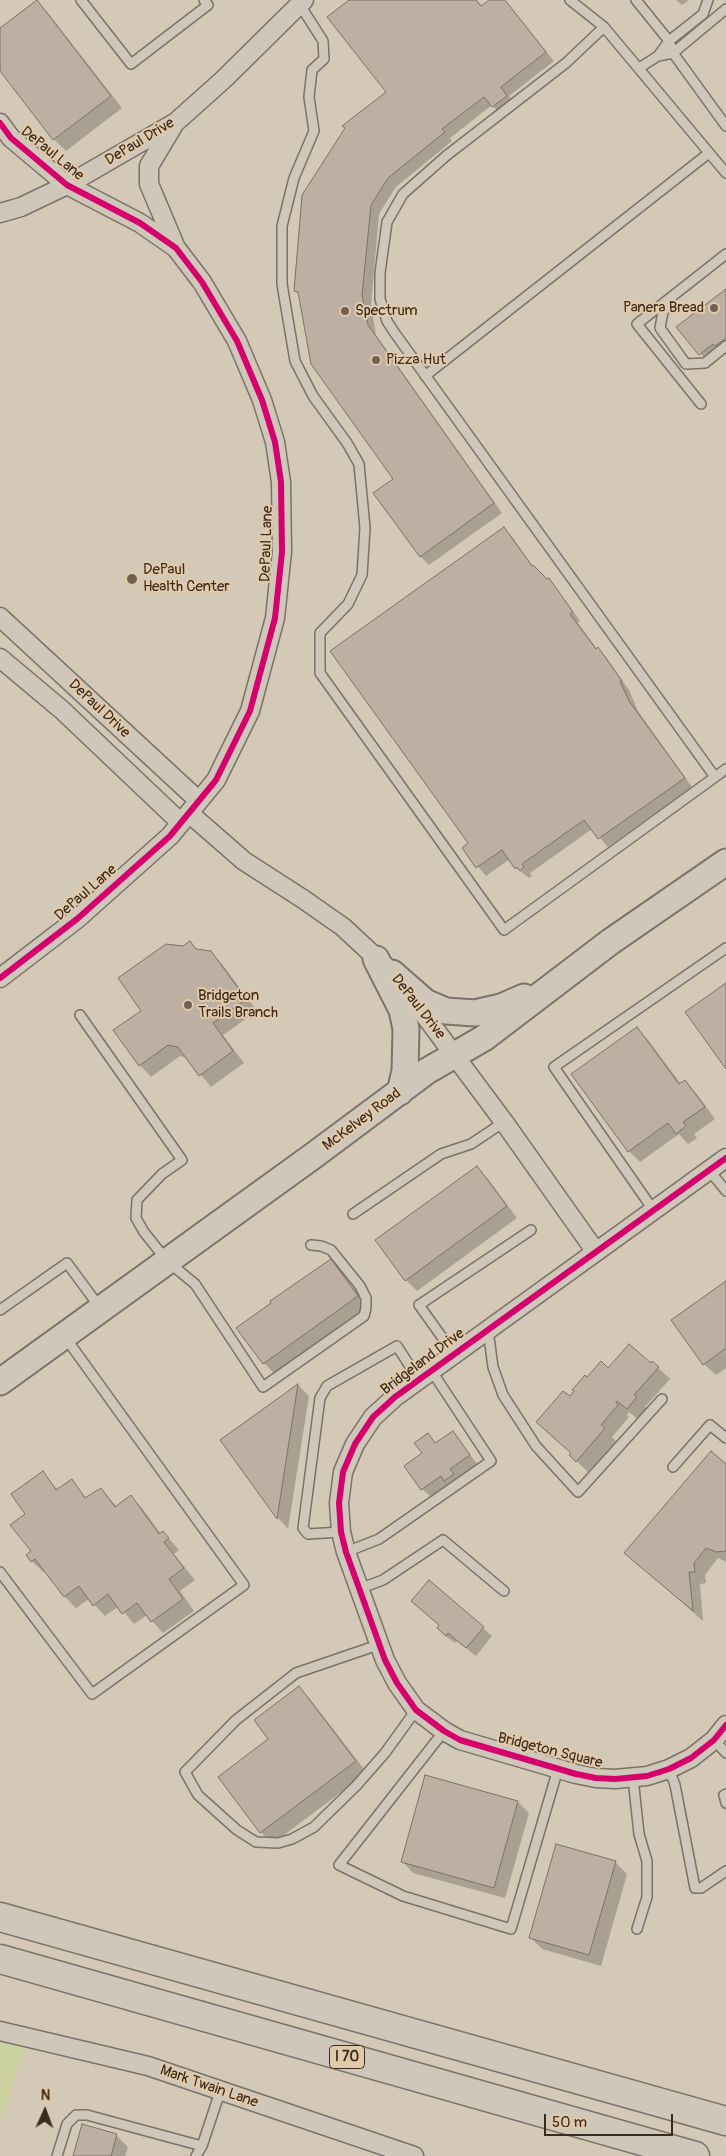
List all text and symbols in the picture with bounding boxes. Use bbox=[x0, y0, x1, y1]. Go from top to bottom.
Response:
street label: DePaul Drive bbox=[102, 114, 178, 170]
street label: DePaul Lane bbox=[17, 123, 87, 185]
place label: Panera Bread bbox=[623, 299, 704, 317]
place label: Spectrum bbox=[355, 302, 418, 320]
marker: Panera Bread bbox=[708, 302, 720, 314]
marker: Spectrum bbox=[339, 305, 351, 317]
place label: Pizza Hut bbox=[386, 351, 446, 369]
marker: Pizza Hut bbox=[370, 354, 382, 366]
street label: DePaul Lane bbox=[257, 506, 277, 582]
place label: DePaul Health Center bbox=[143, 561, 230, 596]
marker: DePaul Health Center bbox=[125, 572, 139, 586]
street label: DePaul Drive bbox=[65, 676, 133, 742]
street label: DePaul Lane bbox=[51, 861, 121, 925]
street label: DePaul Drive bbox=[387, 971, 449, 1043]
place label: Bridgeton Trails Branch bbox=[198, 987, 278, 1022]
marker: Bridgeton Trails Branch bbox=[182, 999, 194, 1011]
street label: McKelvey Road bbox=[319, 1085, 405, 1155]
street label: Bridgeland Drive bbox=[378, 1325, 468, 1399]
street label: Bridgeton Square bbox=[496, 1729, 604, 1773]
road number: I 70 bbox=[330, 2045, 364, 2068]
street label: Mark Twain Lane bbox=[157, 2062, 261, 2112]
north arrow bbox=[20, 2086, 70, 2136]
text: N bbox=[41, 2087, 51, 2104]
scale bar bbox=[546, 2104, 675, 2136]
text: 50 m bbox=[552, 2113, 587, 2132]

